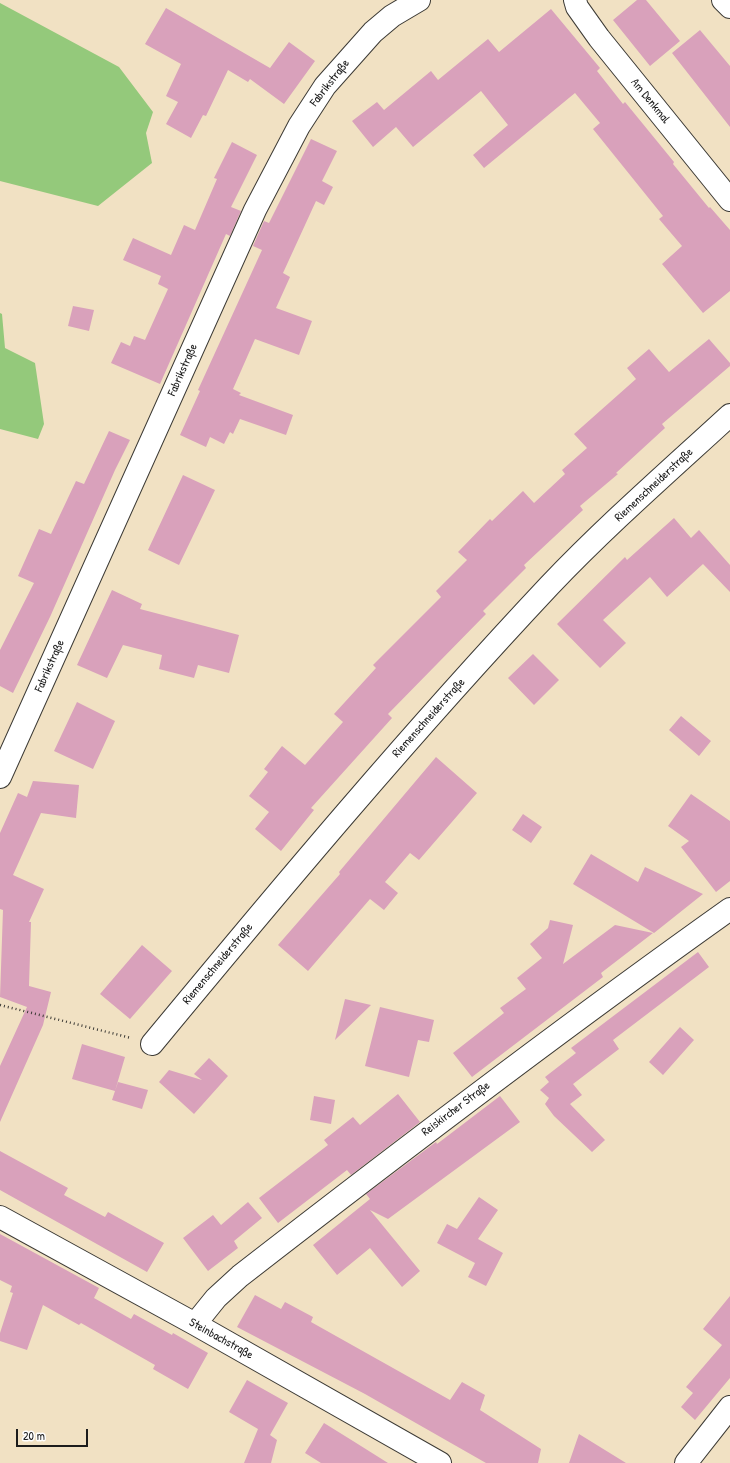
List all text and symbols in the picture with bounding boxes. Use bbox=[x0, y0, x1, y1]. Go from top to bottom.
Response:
street label: Fabrikstraße bbox=[307, 57, 353, 109]
street label: Am Denkmal bbox=[628, 76, 672, 126]
street label: Fabrikstraße bbox=[165, 342, 201, 398]
street label: Riemenschneiderstraße bbox=[612, 445, 696, 525]
street label: Fabrikstraße bbox=[32, 638, 68, 694]
street label: Riemenschneiderstraße bbox=[390, 675, 468, 761]
street label: Riemenschneiderstraße bbox=[180, 920, 256, 1008]
street label: Reiskircher Straße bbox=[419, 1079, 493, 1139]
street label: Steinbachstraße bbox=[186, 1315, 256, 1363]
scale bar bbox=[18, 1421, 90, 1447]
text: 20 m bbox=[23, 1427, 45, 1444]

